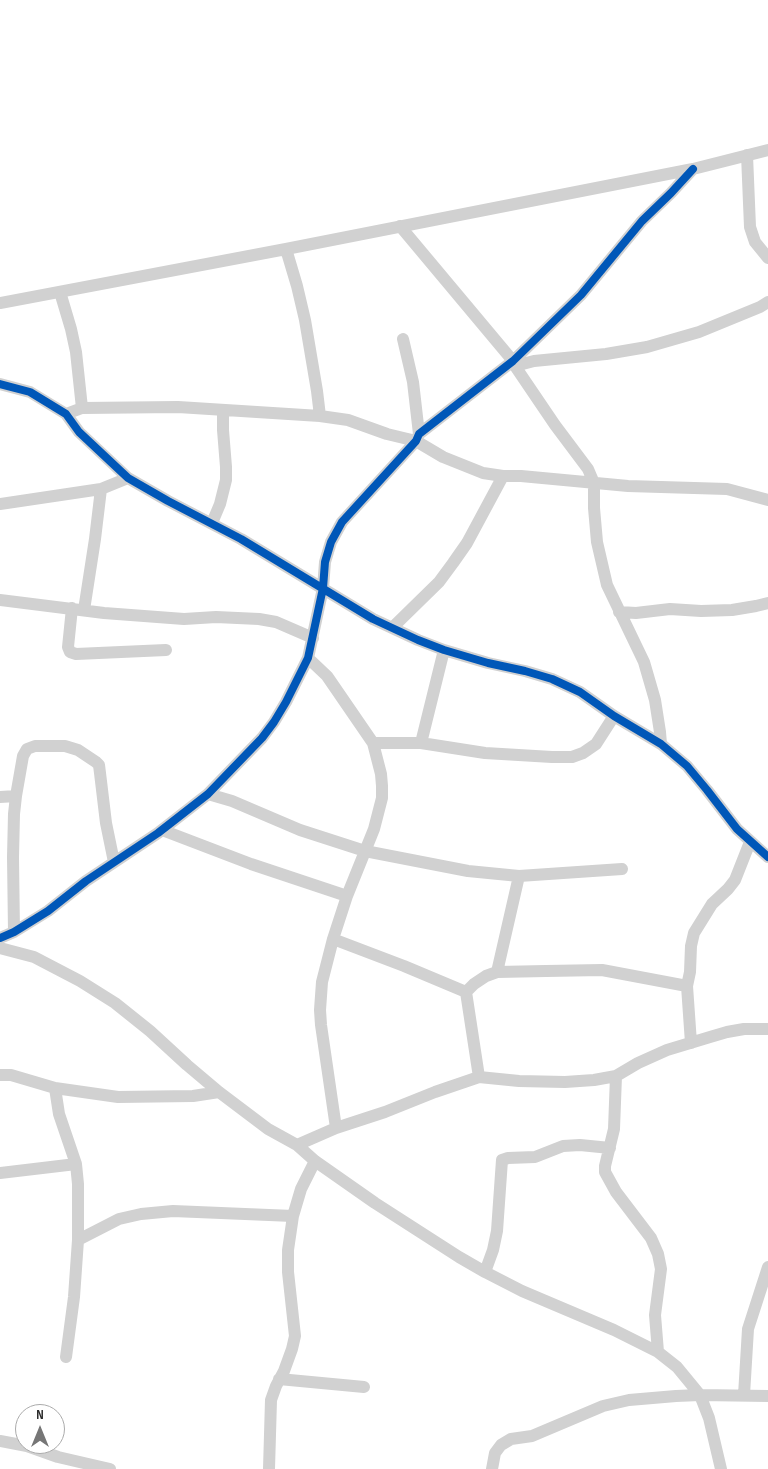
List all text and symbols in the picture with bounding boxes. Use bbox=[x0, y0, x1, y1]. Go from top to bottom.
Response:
north arrow bbox=[15, 1404, 65, 1454]
text: N bbox=[36, 1406, 44, 1423]

